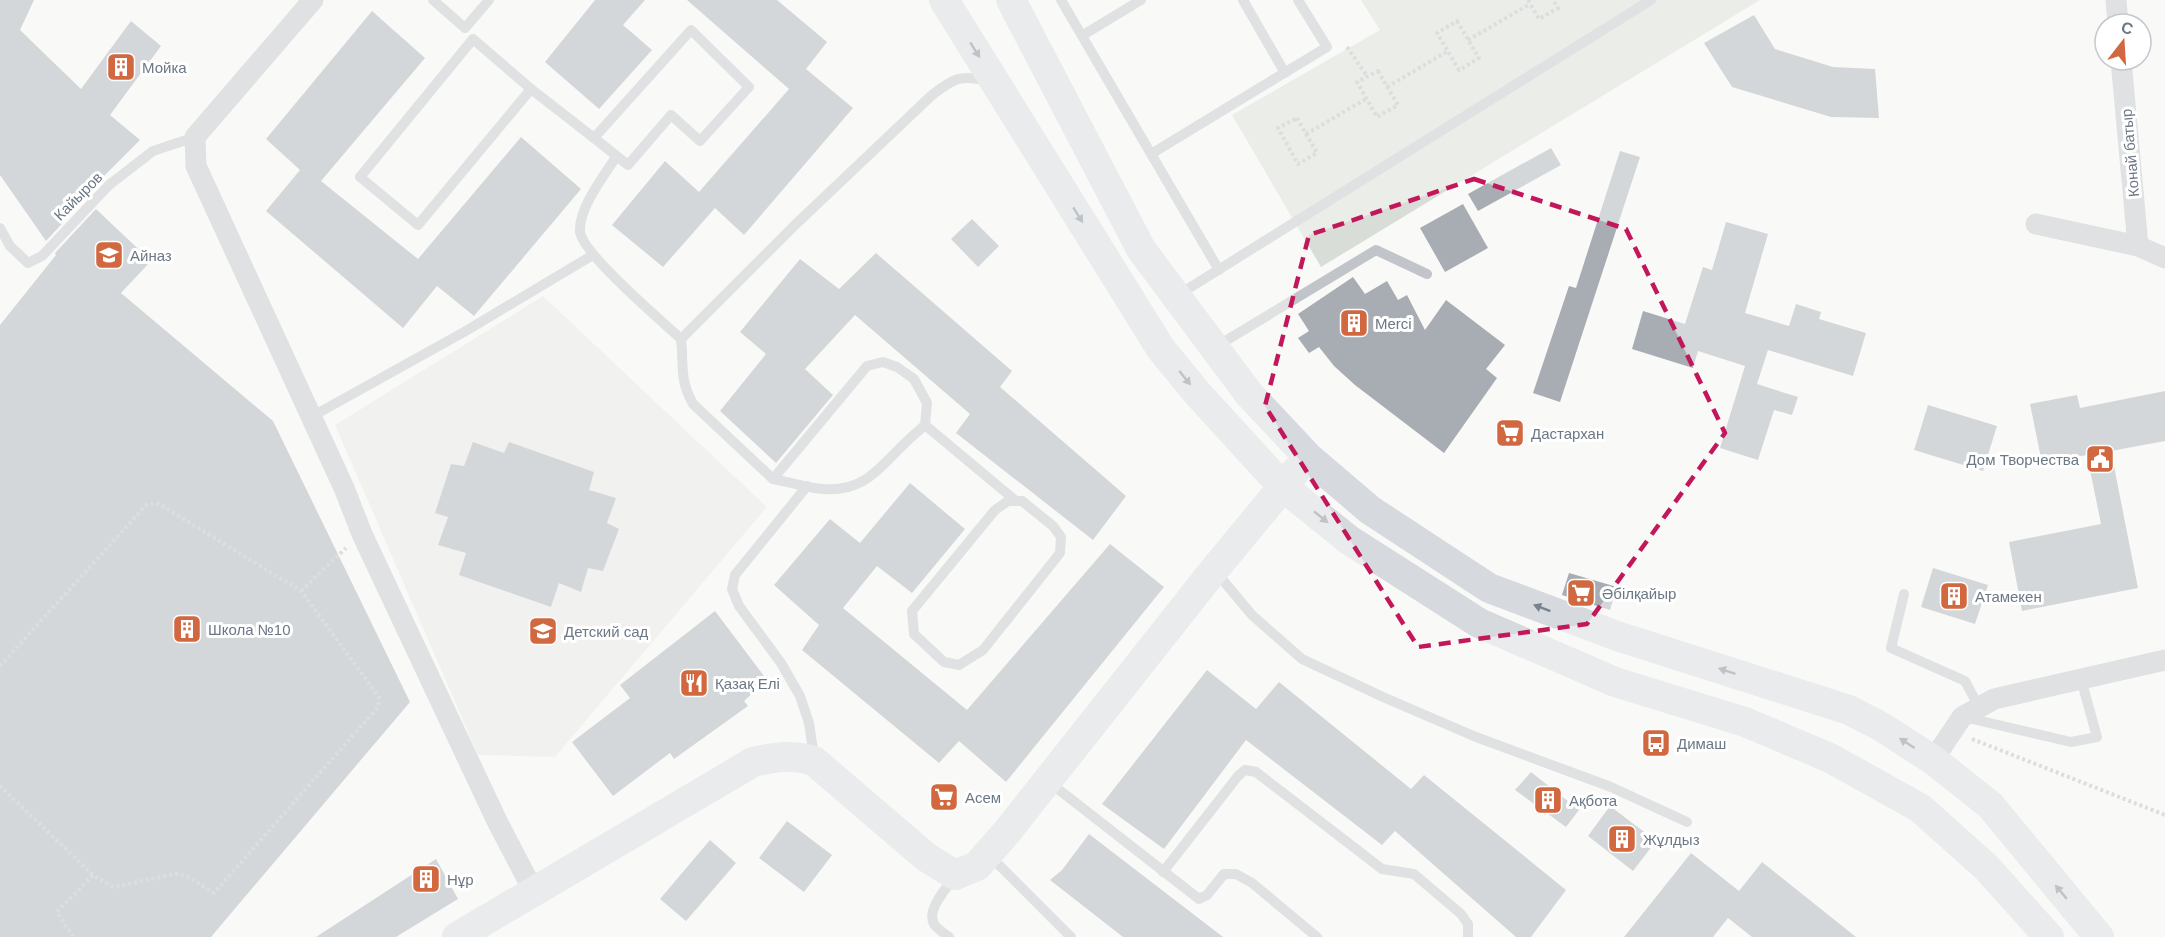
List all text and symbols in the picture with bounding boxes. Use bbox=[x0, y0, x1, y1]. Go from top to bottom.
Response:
north arrow bbox=[2093, 12, 2153, 72]
text: С bbox=[2119, 18, 2136, 38]
one-way arrow bbox=[969, 42, 980, 58]
building icon: Мойка bbox=[105, 51, 137, 83]
place label: Мойка bbox=[142, 59, 187, 76]
street label: Конай батыр bbox=[2118, 108, 2142, 198]
street label: Кайыров bbox=[50, 168, 106, 224]
one-way arrow bbox=[1072, 207, 1083, 223]
school or university icon: Айназ bbox=[93, 239, 125, 271]
place label: Айназ bbox=[130, 247, 172, 264]
building icon: Merci bbox=[1338, 307, 1370, 339]
place label: Merci bbox=[1375, 315, 1412, 332]
one-way arrow bbox=[1178, 370, 1191, 386]
supermarket icon: Дастархан bbox=[1494, 417, 1526, 449]
place label: Дастархан bbox=[1531, 425, 1604, 442]
public building icon: Дом Творчества bbox=[2084, 443, 2116, 475]
place label: Дом Творчества bbox=[1967, 451, 2080, 468]
one-way arrow bbox=[1313, 510, 1328, 523]
supermarket icon: Әбілқайыр bbox=[1565, 577, 1597, 609]
building icon: Атамекен bbox=[1938, 580, 1970, 612]
place label: Әбілқайыр bbox=[1602, 585, 1676, 602]
place label: Атамекен bbox=[1975, 588, 2042, 605]
one-way arrow bbox=[1533, 602, 1551, 612]
building icon: Школа №10 bbox=[171, 613, 203, 645]
school or university icon: Детский сад bbox=[527, 615, 559, 647]
place label: Школа №10 bbox=[208, 621, 291, 638]
place label: Детский сад bbox=[564, 623, 649, 640]
one-way arrow bbox=[1718, 666, 1736, 675]
restaurant icon: Қазақ Елі bbox=[678, 667, 710, 699]
place label: Қазақ Елі bbox=[715, 675, 780, 692]
bus stop icon: Димаш bbox=[1640, 727, 1672, 759]
place label: Димаш bbox=[1677, 735, 1726, 752]
one-way arrow bbox=[1899, 738, 1915, 749]
supermarket icon: Асем bbox=[928, 781, 960, 813]
building icon: Ақбота bbox=[1532, 784, 1564, 816]
place label: Асем bbox=[965, 789, 1001, 806]
place label: Ақбота bbox=[1569, 792, 1618, 809]
building icon: Жұлдыз bbox=[1606, 823, 1638, 855]
place label: Жұлдыз bbox=[1643, 831, 1700, 848]
building icon: Нұр bbox=[410, 863, 442, 895]
place label: Нұр bbox=[447, 871, 474, 888]
one-way arrow bbox=[2055, 884, 2068, 900]

